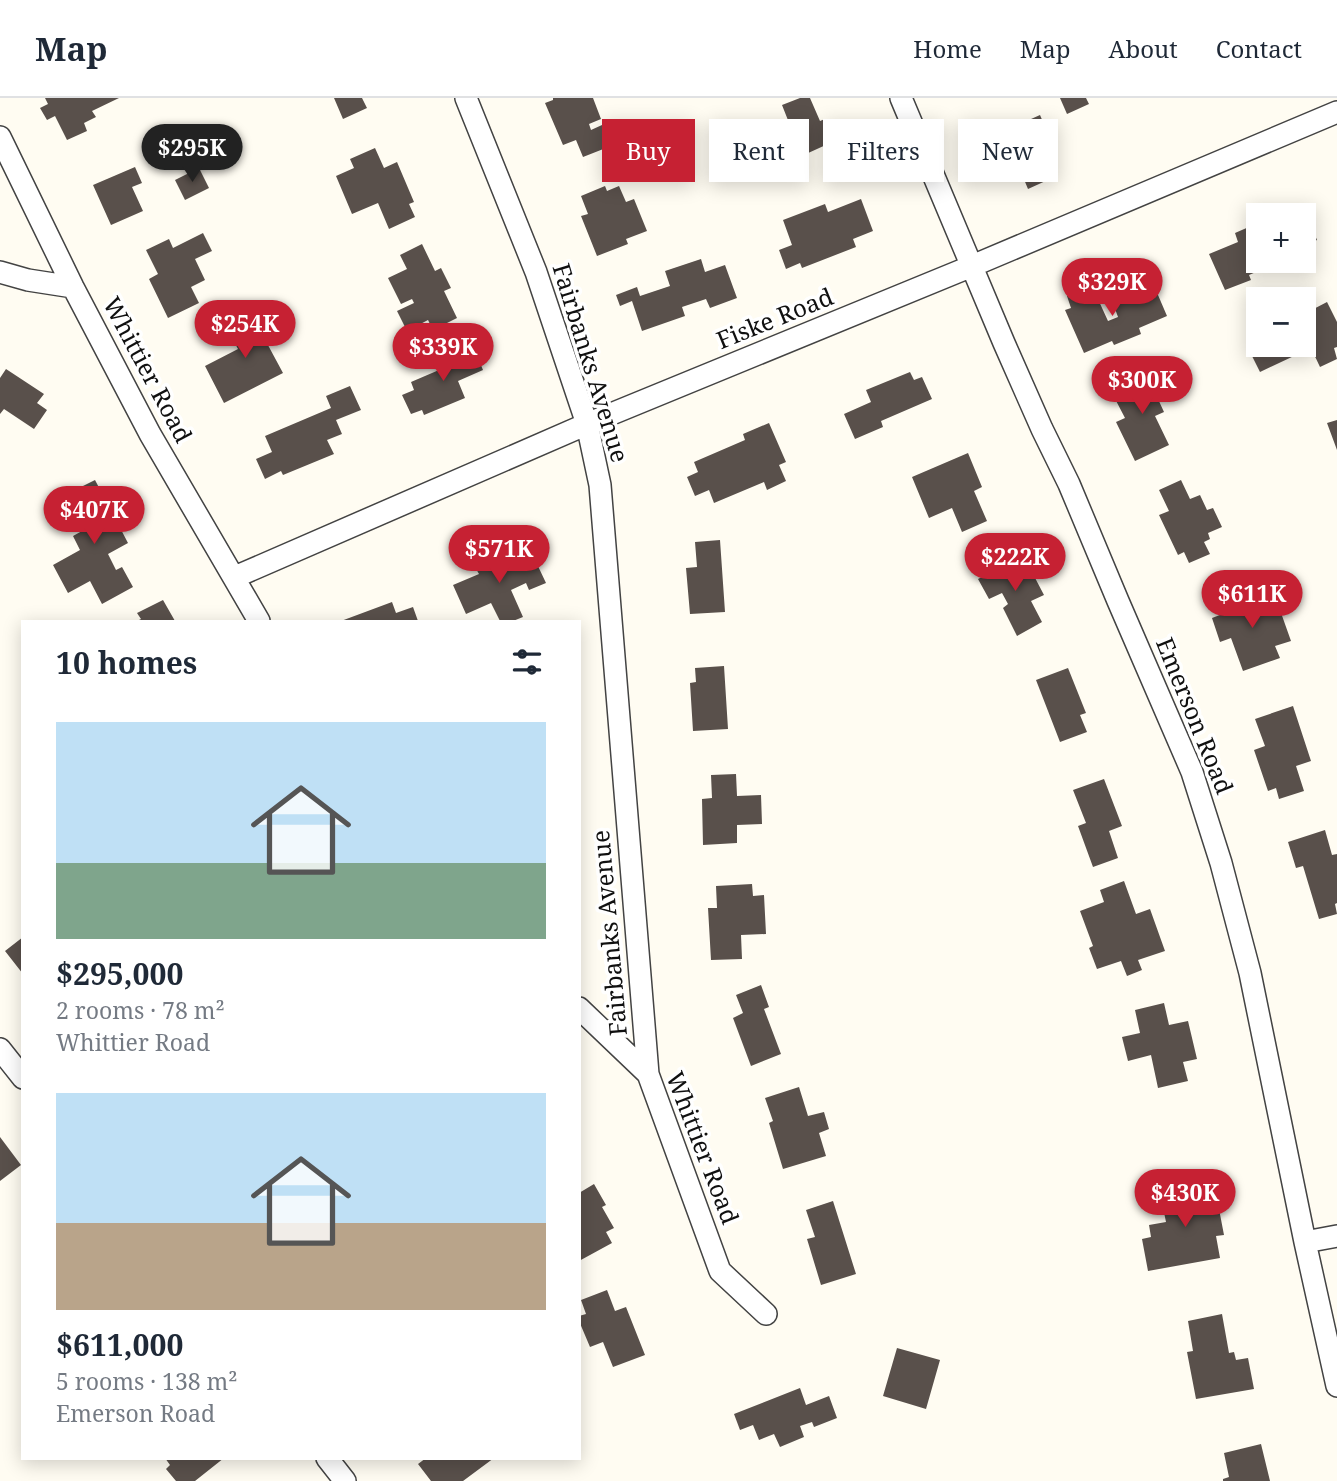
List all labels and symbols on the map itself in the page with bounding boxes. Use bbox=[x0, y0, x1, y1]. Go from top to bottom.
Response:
pin: $295K bbox=[143, 125, 241, 184]
pin: $329K bbox=[1063, 258, 1161, 318]
street label: Fairbanks Avenue bbox=[545, 259, 637, 466]
street label: Fiske Road bbox=[711, 279, 838, 356]
street label: Whittier Road bbox=[96, 291, 201, 448]
pin: $254K bbox=[196, 300, 294, 360]
pin: $339K bbox=[394, 324, 492, 383]
pin: $300K bbox=[1093, 356, 1191, 416]
pin: $407K bbox=[45, 486, 143, 546]
pin: $571K bbox=[450, 526, 548, 585]
pin: $222K bbox=[966, 533, 1064, 593]
pin: $611K bbox=[1203, 570, 1301, 630]
street label: Emerson Road bbox=[1149, 632, 1242, 799]
street label: Fairbanks Avenue bbox=[583, 829, 634, 1037]
street label: Whittier Road bbox=[659, 1066, 748, 1229]
pin: $430K bbox=[1136, 1170, 1234, 1229]

